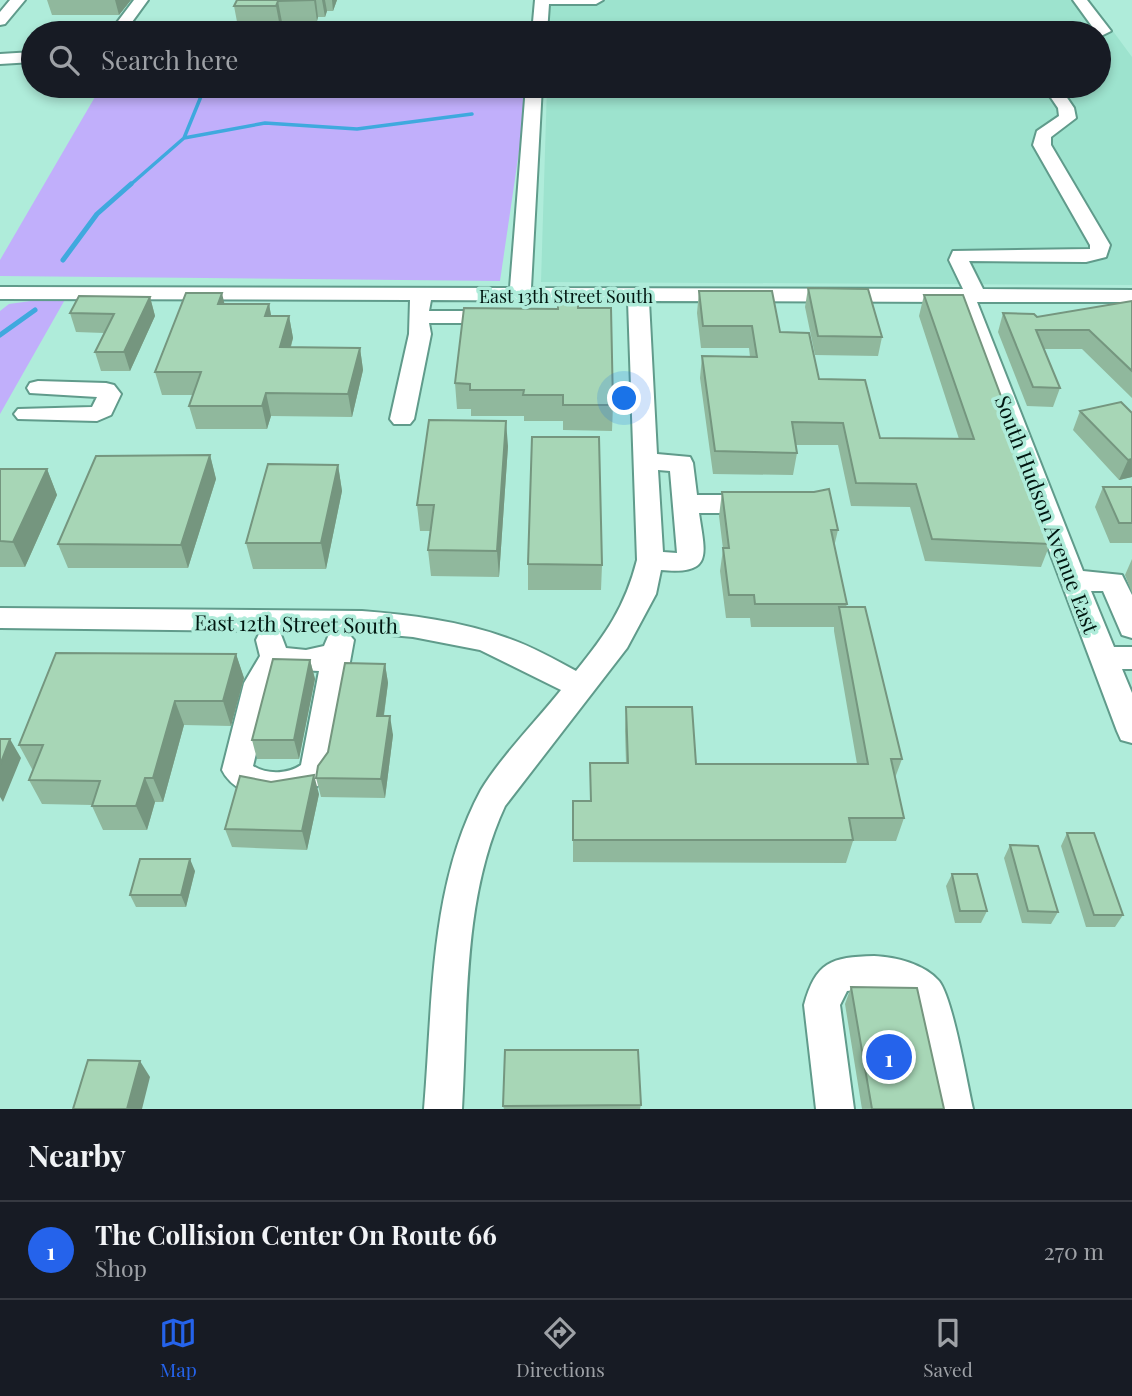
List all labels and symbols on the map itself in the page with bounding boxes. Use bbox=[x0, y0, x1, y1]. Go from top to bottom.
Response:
street label: East 13th Street South bbox=[479, 284, 653, 308]
your location bbox=[607, 381, 641, 415]
street label: South Hudson Avenue East bbox=[990, 391, 1107, 637]
street label: East 12th Street South bbox=[194, 607, 399, 639]
pin: 1 bbox=[866, 1031, 912, 1083]

